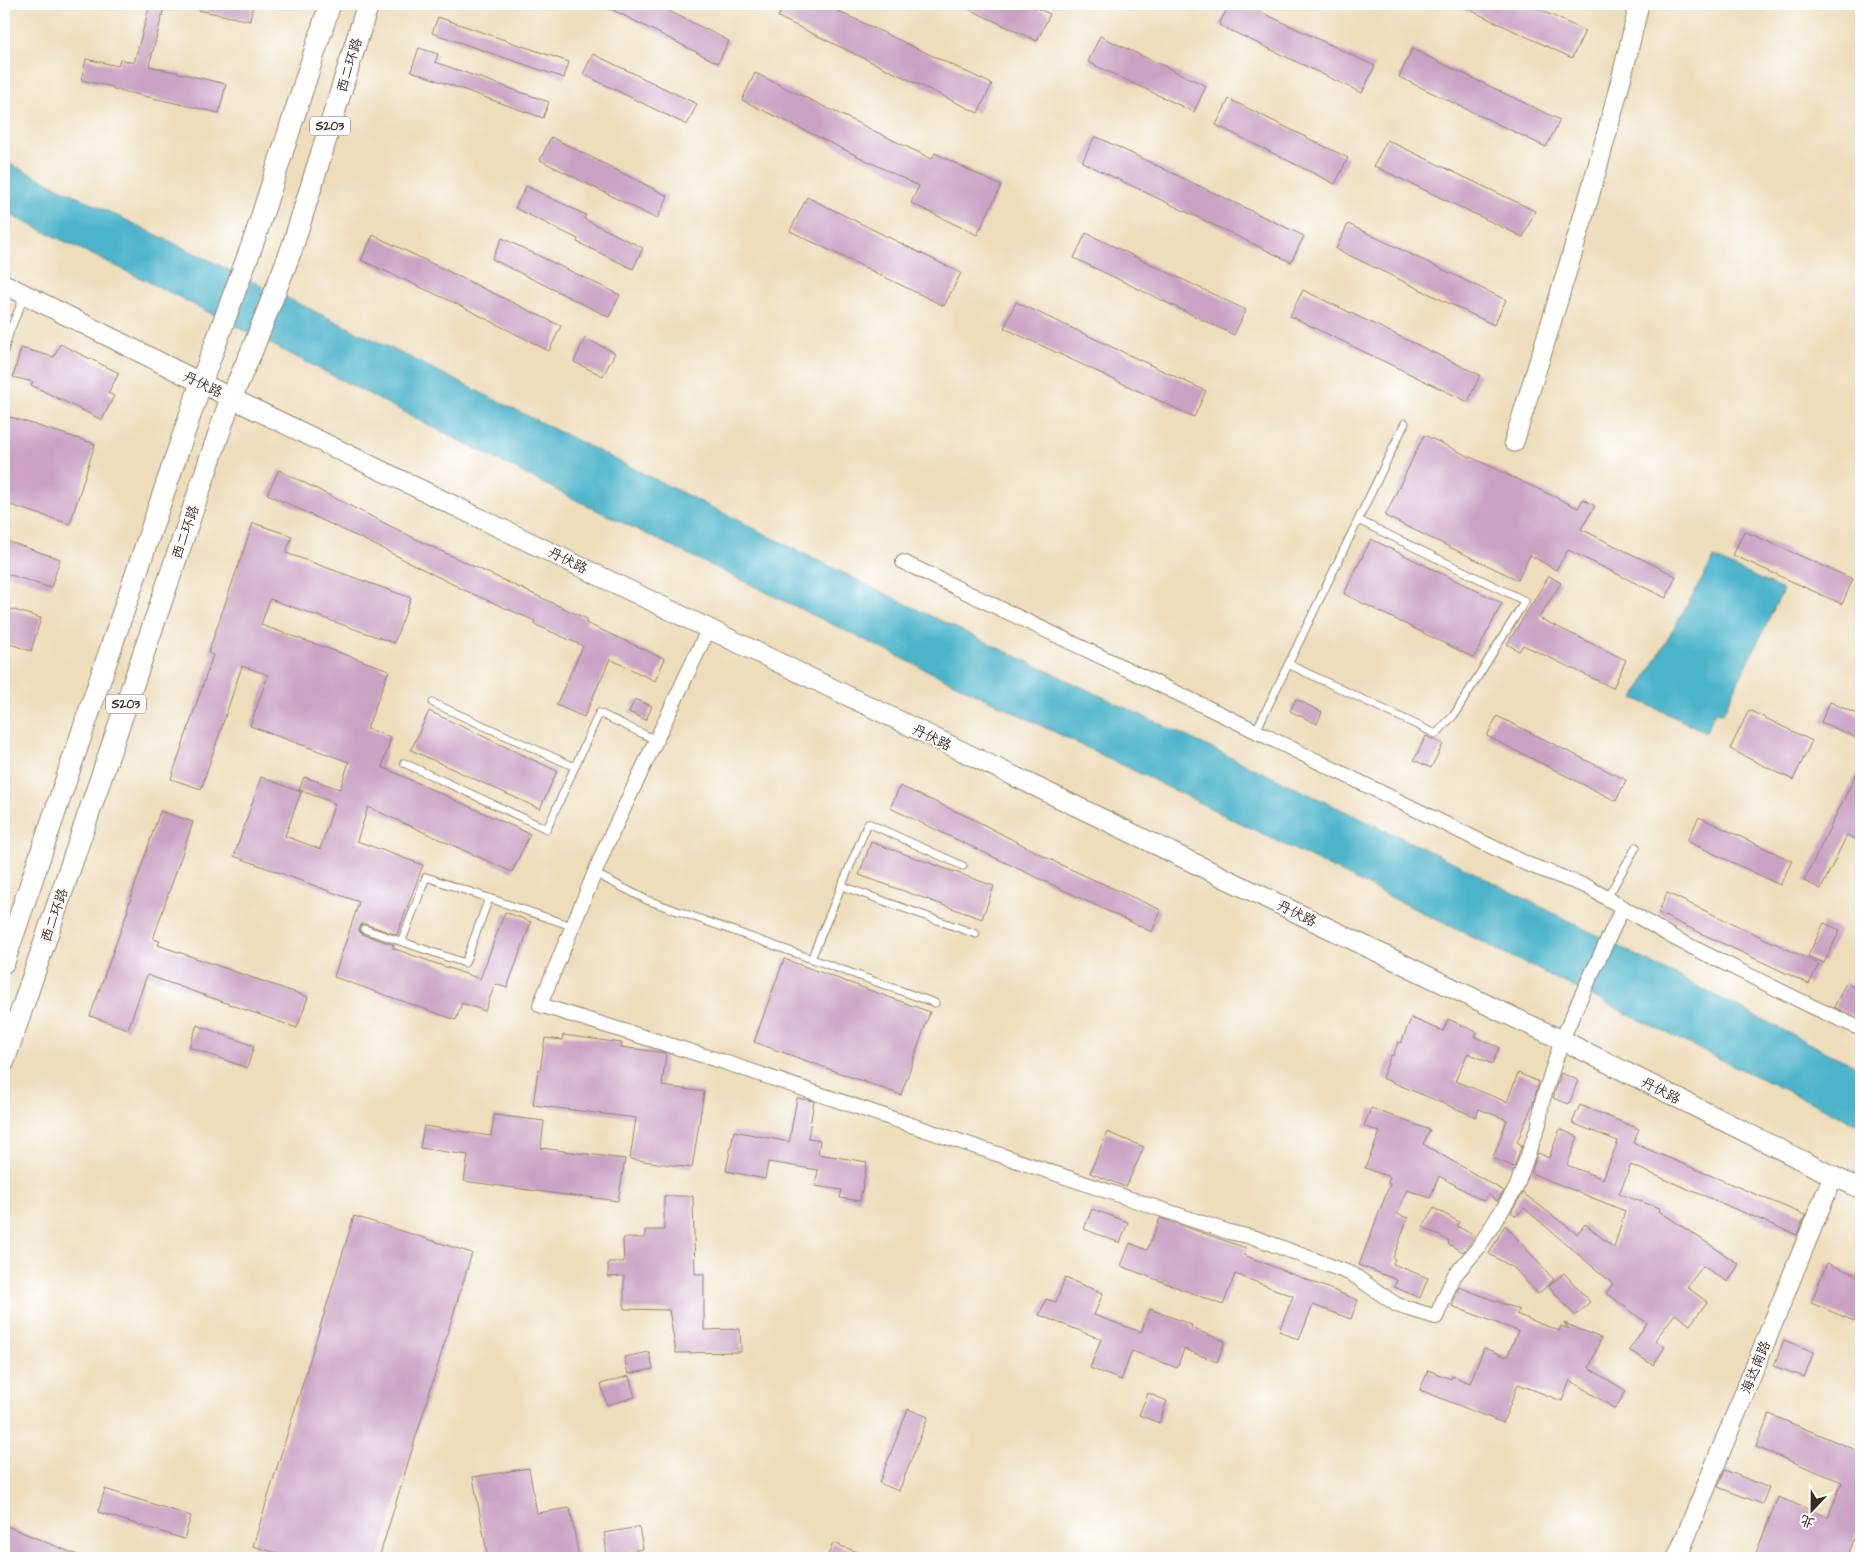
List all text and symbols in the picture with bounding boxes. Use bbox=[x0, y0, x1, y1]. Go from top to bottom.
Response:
street label: 西二环路 bbox=[332, 36, 368, 95]
road number: S203 bbox=[310, 116, 350, 136]
street label: 丹伏路 bbox=[179, 367, 226, 403]
street label: 西二环路 bbox=[167, 503, 205, 562]
street label: 丹伏路 bbox=[544, 543, 591, 579]
road number: S203 bbox=[106, 694, 146, 714]
street label: 丹伏路 bbox=[908, 720, 955, 756]
street label: 西二环路 bbox=[36, 886, 74, 945]
street label: 丹伏路 bbox=[1273, 896, 1320, 932]
street label: 丹伏路 bbox=[1637, 1072, 1684, 1109]
street label: 海达南路 bbox=[1736, 1338, 1776, 1397]
north arrow bbox=[1788, 1484, 1838, 1534]
text: 北 bbox=[1797, 1509, 1818, 1533]

